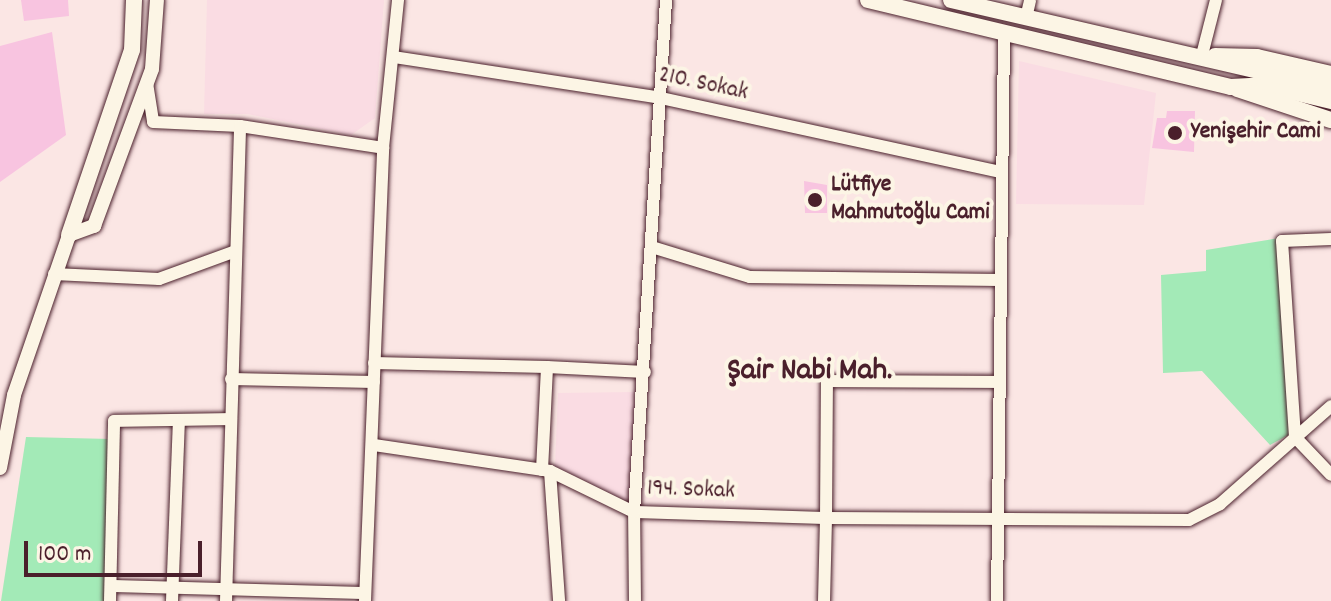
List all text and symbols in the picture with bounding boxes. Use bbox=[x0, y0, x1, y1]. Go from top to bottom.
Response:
street label: 210. Sokak bbox=[656, 62, 750, 108]
place label: Yenişehir Cami bbox=[1191, 119, 1321, 147]
marker: Yenişehir Cami bbox=[1166, 124, 1184, 142]
place label: Lütfiye Mahmutoğlu Cami bbox=[831, 172, 990, 228]
marker: Lütfiye Mahmutoğlu Cami bbox=[806, 191, 824, 209]
district label: Şair Nabi Mah. bbox=[728, 353, 892, 391]
street label: 194. Sokak bbox=[647, 475, 735, 507]
scale bar bbox=[28, 525, 206, 575]
text: 100 m bbox=[38, 538, 91, 572]

